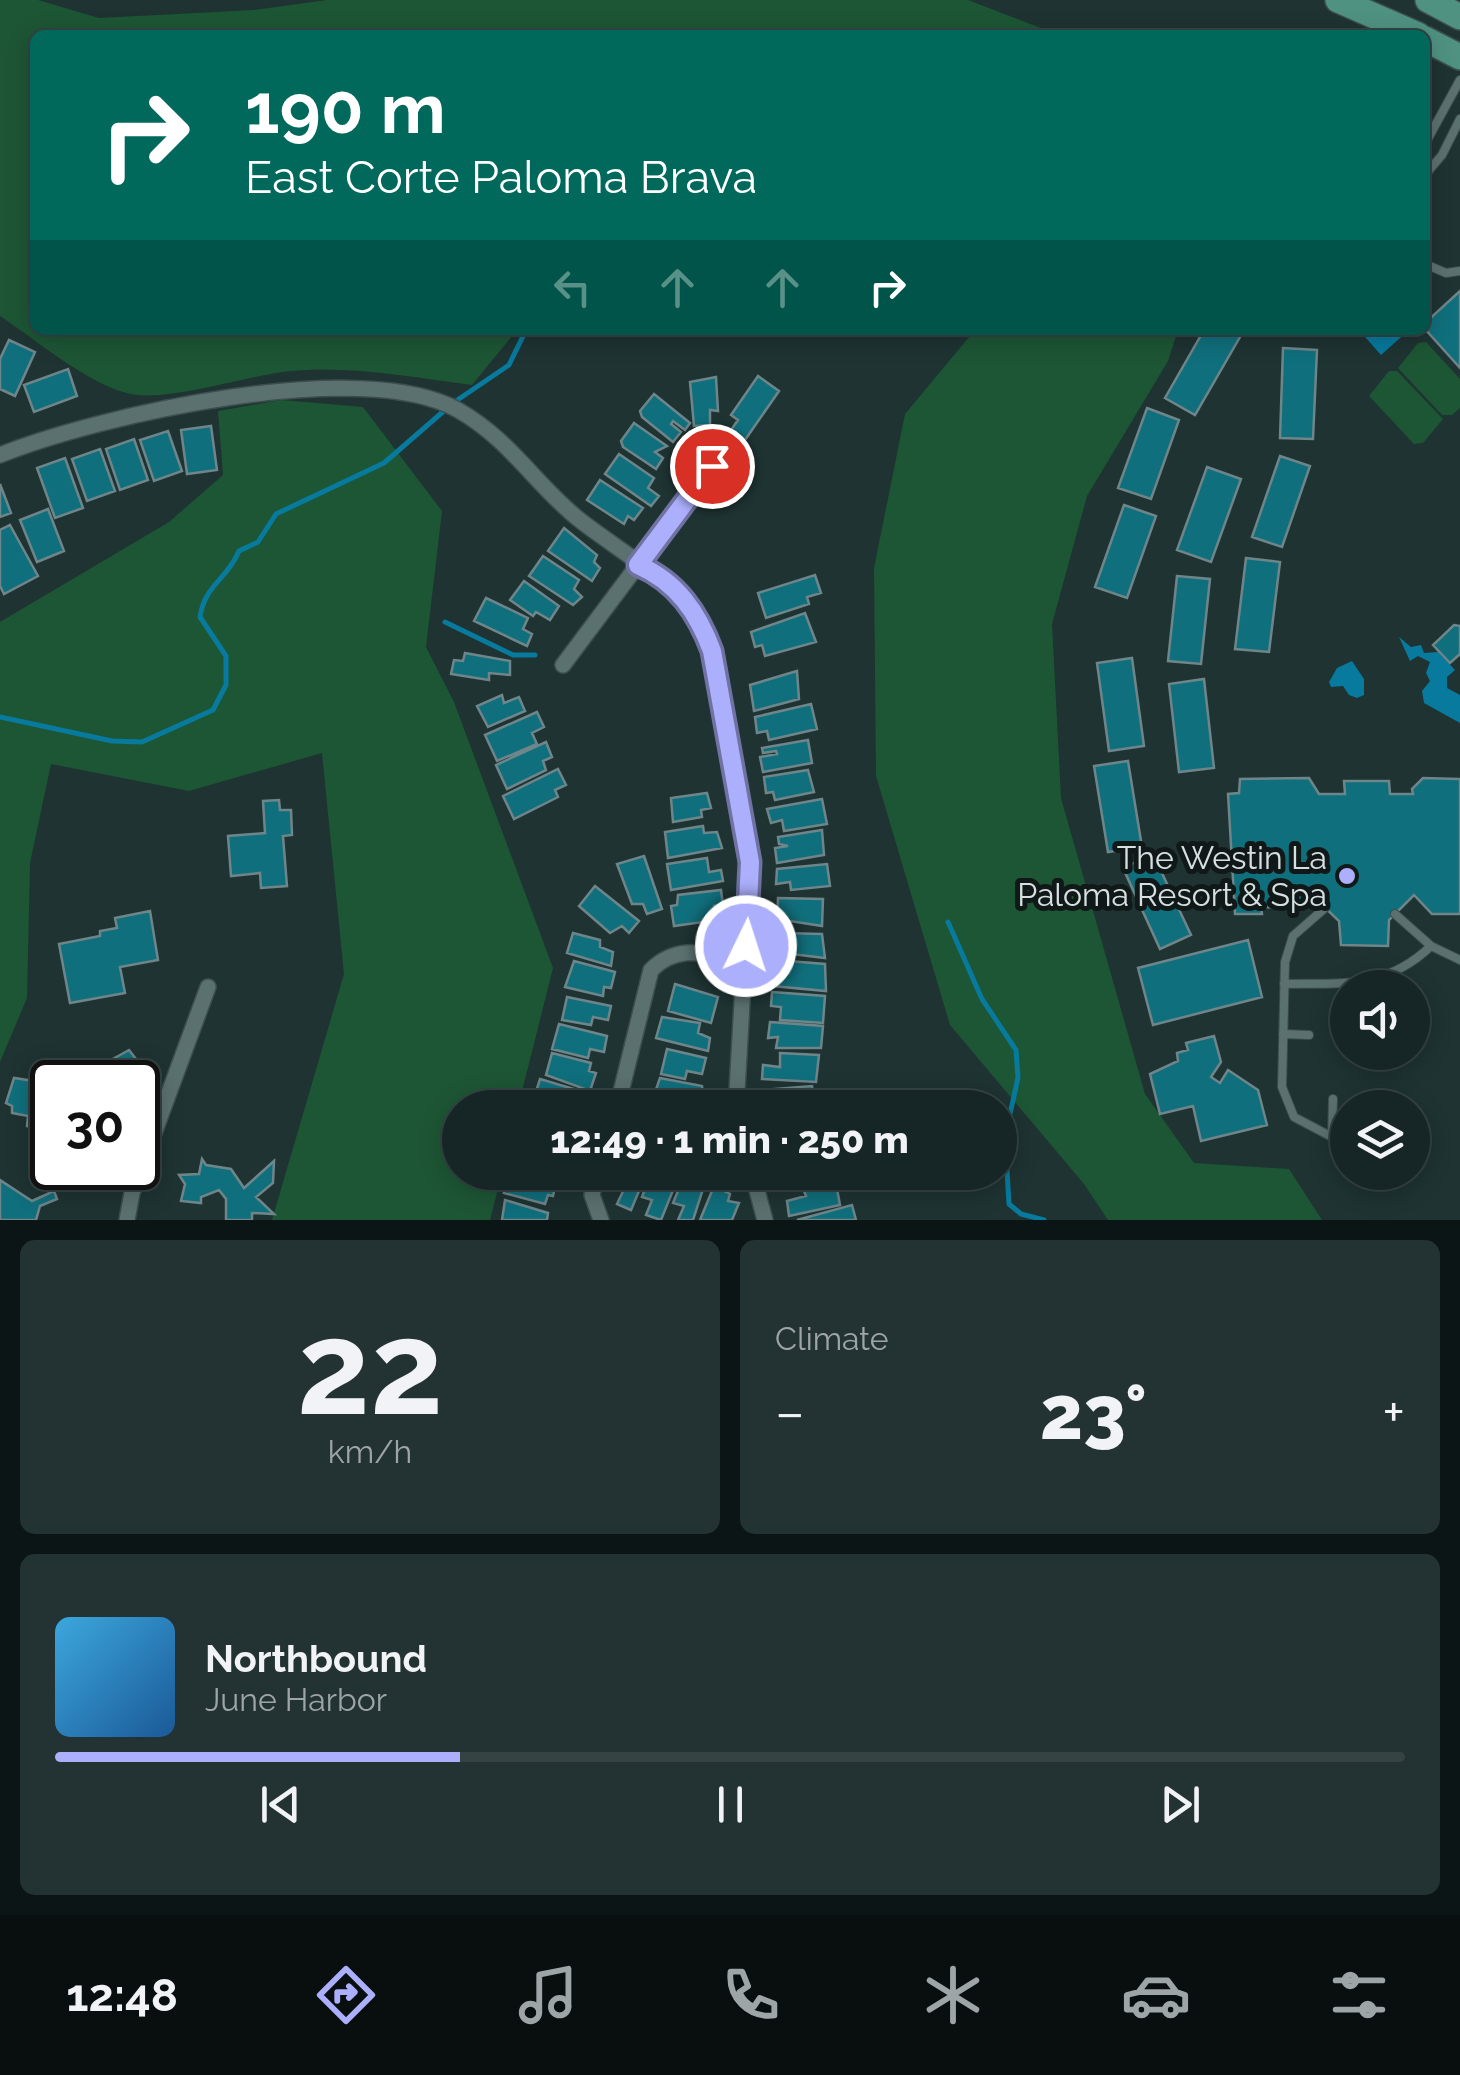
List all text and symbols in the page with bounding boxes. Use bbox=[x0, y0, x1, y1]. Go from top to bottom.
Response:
text: 190 m bbox=[245, 67, 446, 149]
icon: right bbox=[80, 70, 210, 200]
text: East Corte Paloma Brava bbox=[245, 151, 757, 204]
icon: left bbox=[545, 260, 600, 315]
icon: ahead bbox=[650, 260, 705, 315]
icon: ahead bbox=[755, 260, 810, 315]
icon: right bbox=[860, 260, 915, 315]
pin bbox=[670, 424, 755, 509]
icon: arrive bbox=[685, 439, 740, 494]
place label: The Westin La Paloma Resort & Spa bbox=[1017, 839, 1327, 913]
marker: The Westin La Paloma Resort & Spa bbox=[1336, 865, 1358, 887]
position arrow bbox=[694, 894, 798, 998]
map controls bbox=[1330, 970, 1430, 1190]
button: sound bbox=[1330, 970, 1430, 1070]
speed limit sign: 30 bbox=[30, 1060, 160, 1190]
button: layers bbox=[1330, 1090, 1430, 1190]
text: 12:49 · 1 min · 250 m bbox=[550, 1117, 909, 1162]
text: 22 bbox=[297, 1292, 443, 1444]
text: Climate bbox=[775, 1320, 889, 1357]
text: 23° bbox=[1040, 1368, 1147, 1457]
text: − bbox=[775, 1380, 805, 1445]
text: + bbox=[1382, 1380, 1405, 1445]
text: km/h bbox=[328, 1433, 412, 1470]
text: Northbound bbox=[205, 1636, 427, 1681]
text: June Harbor bbox=[205, 1681, 387, 1718]
icon: previous bbox=[253, 1777, 308, 1832]
icon: pause bbox=[703, 1777, 758, 1832]
icon: next bbox=[1153, 1777, 1208, 1832]
icon: directions bbox=[311, 1960, 381, 2030]
icon: music bbox=[513, 1960, 583, 2030]
icon: phone bbox=[716, 1960, 786, 2030]
icon: climate bbox=[918, 1960, 988, 2030]
icon: car bbox=[1121, 1960, 1191, 2030]
icon: filters bbox=[1324, 1960, 1394, 2030]
text: 12:48 bbox=[66, 1969, 178, 2022]

